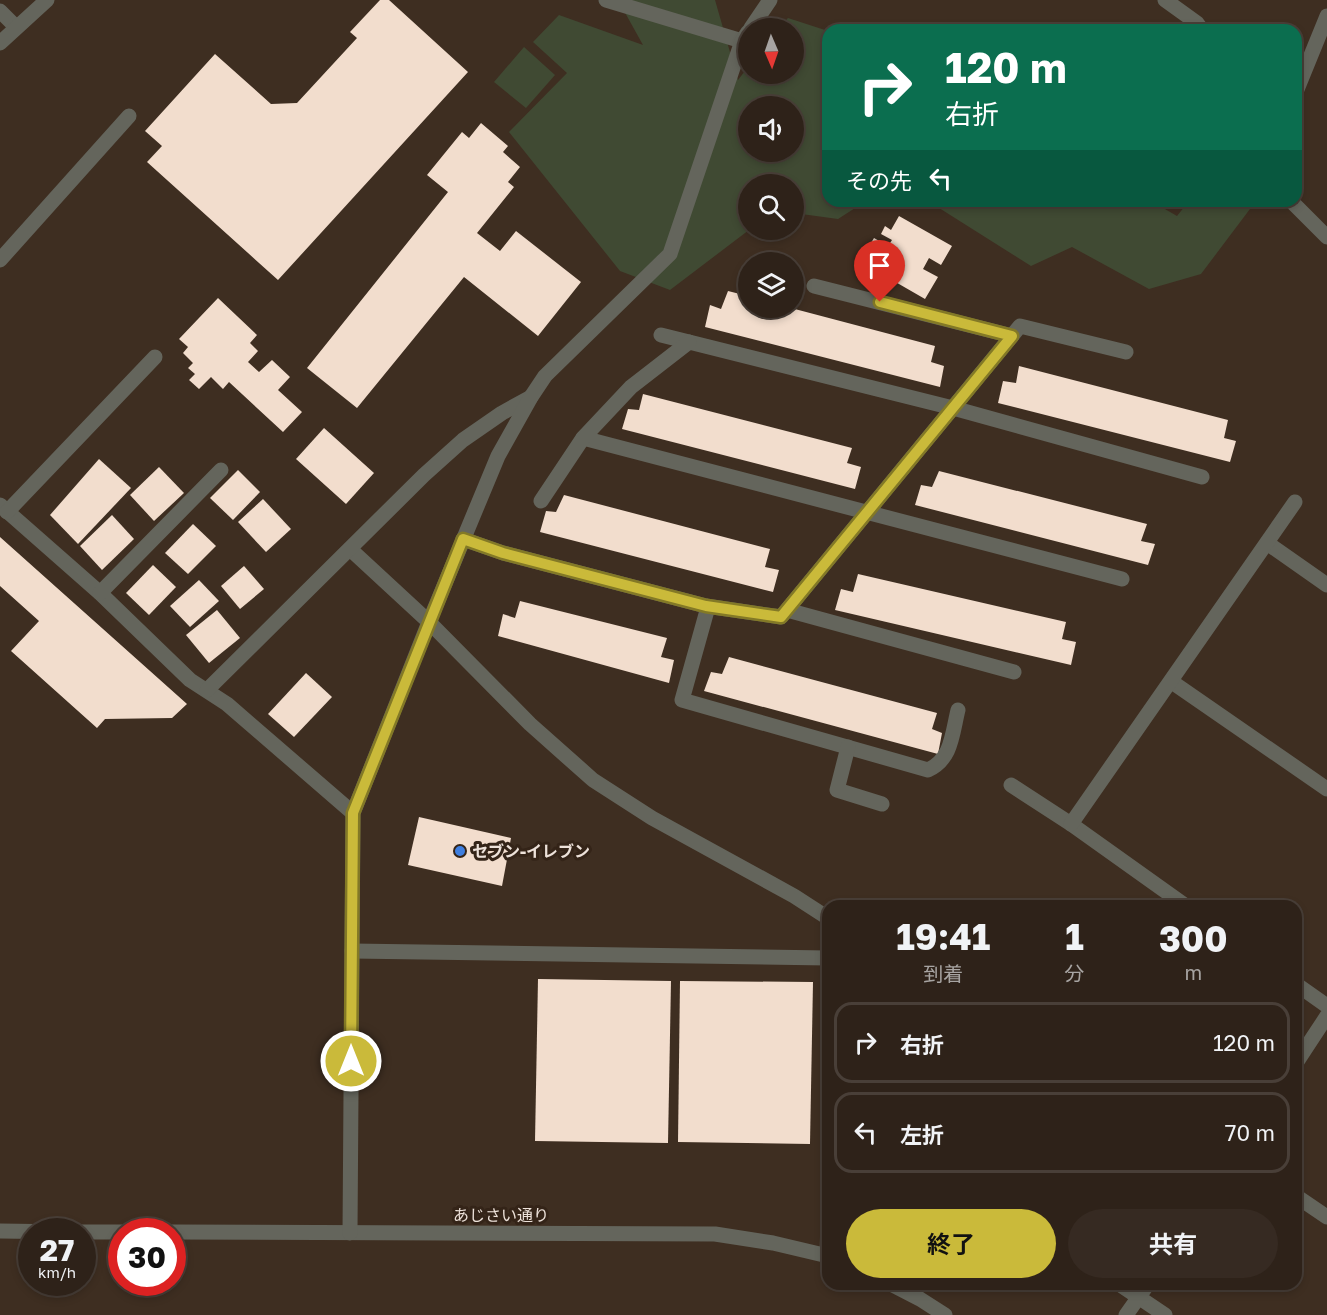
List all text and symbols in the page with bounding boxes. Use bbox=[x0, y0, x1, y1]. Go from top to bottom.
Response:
north arrow bbox=[738, 18, 804, 84]
map controls bbox=[738, 18, 804, 318]
text: 120 m bbox=[945, 42, 1067, 92]
icon: right bbox=[846, 48, 924, 126]
button: sound bbox=[738, 96, 804, 162]
text: 右折 bbox=[945, 98, 999, 130]
icon: left bbox=[924, 162, 957, 195]
text: その先 bbox=[846, 167, 912, 194]
button: search bbox=[738, 174, 804, 240]
pin bbox=[854, 240, 905, 302]
icon: arrive bbox=[863, 249, 896, 282]
button: layers bbox=[738, 252, 804, 318]
place label: セブン-イレブン bbox=[472, 841, 590, 861]
marker: セブン-イレブン bbox=[453, 844, 467, 858]
text: 19:41 bbox=[896, 915, 990, 958]
text: 1 bbox=[1065, 915, 1084, 958]
text: 300 bbox=[1159, 917, 1228, 960]
text: m bbox=[1184, 960, 1202, 984]
text: 到着 bbox=[923, 961, 963, 985]
text: 分 bbox=[1065, 961, 1085, 985]
icon: right bbox=[849, 1026, 882, 1059]
position arrow bbox=[319, 1029, 383, 1093]
text: 120 m bbox=[1213, 1029, 1275, 1056]
text: 右折 bbox=[900, 1031, 944, 1058]
icon: left bbox=[849, 1116, 882, 1149]
text: 70 m bbox=[1225, 1119, 1275, 1146]
text: 左折 bbox=[900, 1121, 944, 1148]
street label: あじさい通り bbox=[453, 1205, 549, 1225]
button: 終了 bbox=[846, 1209, 1056, 1278]
button: 共有 bbox=[1068, 1209, 1278, 1278]
speed limit sign: 30 bbox=[108, 1218, 186, 1296]
text: 27 bbox=[40, 1232, 74, 1268]
text: km/h bbox=[38, 1263, 76, 1281]

